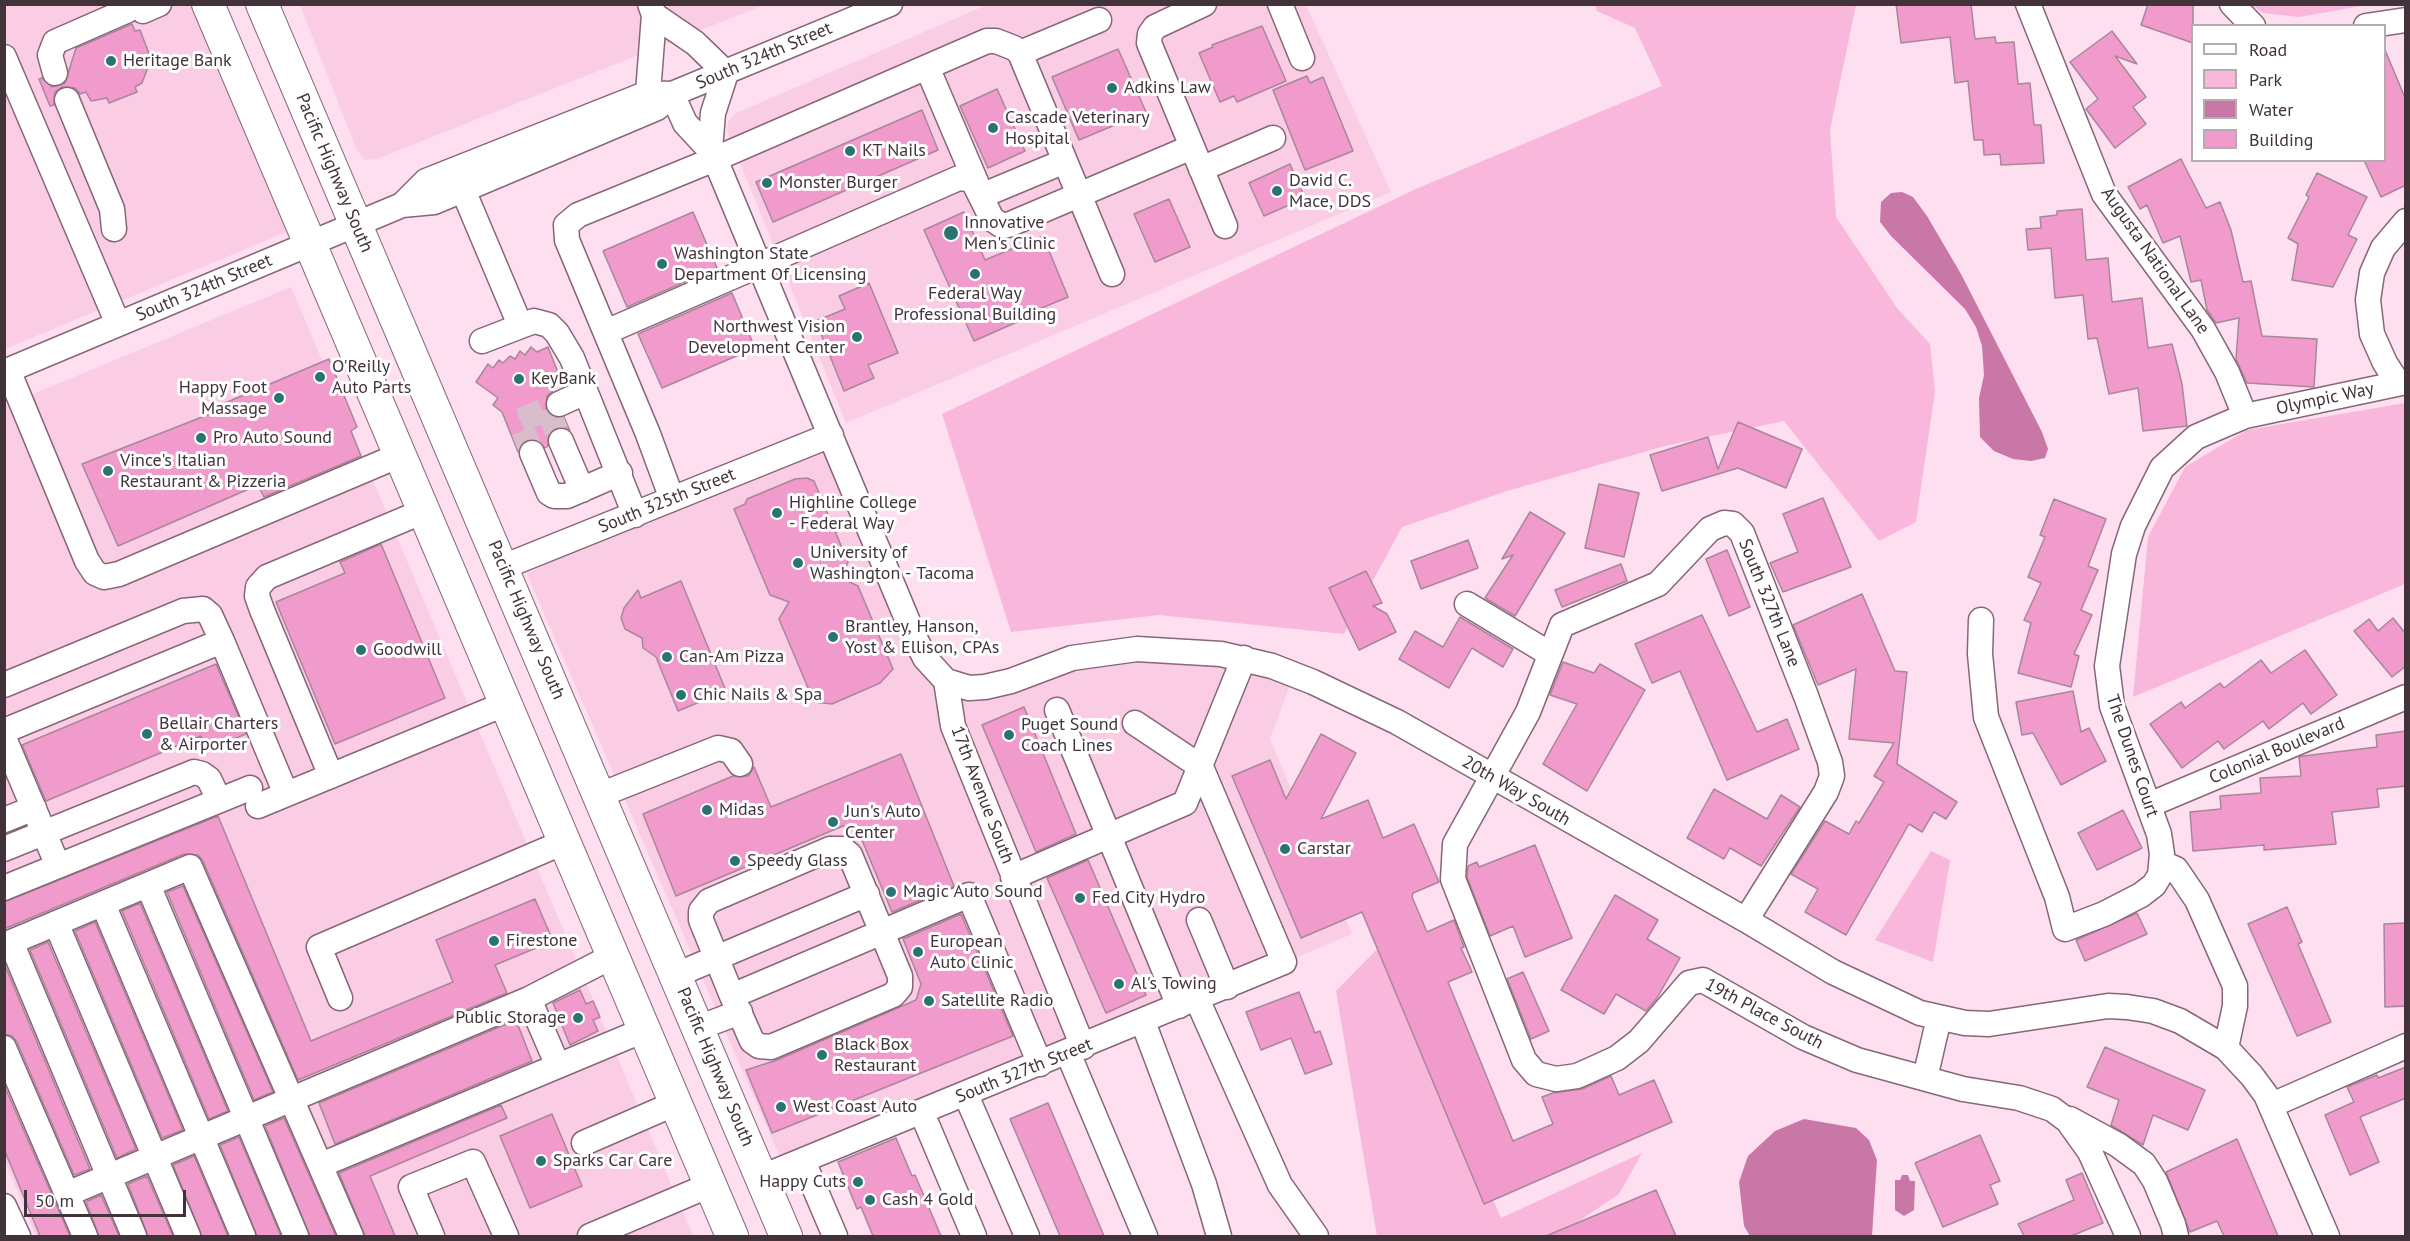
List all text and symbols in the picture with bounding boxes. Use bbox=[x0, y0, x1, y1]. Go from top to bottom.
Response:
street label: South 324th Street bbox=[693, 18, 835, 94]
legend bbox=[2191, 24, 2386, 162]
text: Road bbox=[2249, 38, 2287, 61]
place label: Heritage Bank bbox=[123, 50, 232, 72]
marker: Heritage Bank bbox=[104, 54, 118, 68]
text: Park bbox=[2249, 68, 2282, 91]
place label: Adkins Law bbox=[1124, 77, 1211, 99]
marker: Adkins Law bbox=[1105, 81, 1119, 95]
street label: Pacific Highway South bbox=[291, 90, 377, 256]
text: Water bbox=[2249, 98, 2293, 121]
place label: Cascade Veterinary Hospital bbox=[1005, 107, 1150, 150]
marker: Cascade Veterinary Hospital bbox=[986, 121, 1000, 135]
text: Building bbox=[2249, 128, 2313, 151]
place label: KT Nails bbox=[862, 140, 926, 162]
marker: KT Nails bbox=[843, 144, 857, 158]
place label: David C. Mace, DDS bbox=[1289, 170, 1371, 213]
place label: Monster Burger bbox=[779, 172, 898, 194]
marker: Monster Burger bbox=[760, 176, 774, 190]
street label: Augusta National Lane bbox=[2096, 183, 2214, 339]
marker: David C. Mace, DDS bbox=[1270, 184, 1284, 198]
place label: Innovative Men's Clinic bbox=[964, 212, 1056, 254]
marker: Innovative Men's Clinic bbox=[942, 224, 960, 242]
place label: Washington State Department Of Licensing bbox=[674, 243, 866, 286]
street label: South 324th Street bbox=[133, 250, 275, 326]
marker: Washington State Department Of Licensing bbox=[655, 257, 669, 271]
marker: Federal Way Professional Building bbox=[968, 267, 982, 281]
place label: Federal Way Professional Building bbox=[894, 283, 1056, 326]
place label: Northwest Vision Development Center bbox=[688, 316, 845, 358]
marker: Northwest Vision Development Center bbox=[850, 330, 864, 344]
place label: O'Reilly Auto Parts bbox=[332, 356, 411, 398]
place label: KeyBank bbox=[531, 368, 596, 390]
marker: O'Reilly Auto Parts bbox=[313, 370, 327, 384]
marker: KeyBank bbox=[512, 372, 526, 386]
place label: Happy Foot Massage bbox=[179, 377, 267, 420]
street label: Olympic Way bbox=[2274, 378, 2376, 420]
marker: Happy Foot Massage bbox=[272, 391, 286, 405]
place label: Pro Auto Sound bbox=[213, 427, 332, 449]
marker: Pro Auto Sound bbox=[194, 431, 208, 445]
place label: Vince's Italian Restaurant & Pizzeria bbox=[120, 450, 286, 492]
marker: Vince's Italian Restaurant & Pizzeria bbox=[101, 464, 115, 478]
street label: South 325th Street bbox=[595, 464, 739, 538]
place label: Highline College - Federal Way bbox=[789, 492, 917, 534]
marker: Highline College - Federal Way bbox=[770, 506, 784, 520]
street label: South 327th Lane bbox=[1733, 536, 1805, 670]
street label: Pacific Highway South bbox=[483, 537, 569, 703]
place label: University of Washington - Tacoma bbox=[810, 542, 974, 584]
marker: University of Washington - Tacoma bbox=[791, 556, 805, 570]
place label: Brantley, Hanson, Yost & Ellison, CPAs bbox=[845, 616, 999, 658]
marker: Brantley, Hanson, Yost & Ellison, CPAs bbox=[826, 630, 840, 644]
place label: Goodwill bbox=[373, 639, 442, 661]
marker: Goodwill bbox=[354, 643, 368, 657]
place label: Can-Am Pizza bbox=[679, 646, 784, 668]
marker: Can-Am Pizza bbox=[660, 650, 674, 664]
place label: Chic Nails & Spa bbox=[693, 684, 822, 706]
marker: Chic Nails & Spa bbox=[674, 688, 688, 702]
street label: The Dunes Court bbox=[2101, 692, 2163, 820]
place label: Bellair Charters & Airporter bbox=[159, 713, 278, 756]
street label: Colonial Boulevard bbox=[2206, 713, 2348, 789]
place label: Puget Sound Coach Lines bbox=[1021, 714, 1118, 756]
street label: 17th Avenue South bbox=[946, 723, 1018, 867]
marker: Bellair Charters & Airporter bbox=[140, 727, 154, 741]
marker: Puget Sound Coach Lines bbox=[1002, 728, 1016, 742]
street label: 20th Way South bbox=[1458, 751, 1574, 831]
place label: Midas bbox=[719, 799, 764, 821]
place label: Jun's Auto Center bbox=[845, 801, 921, 844]
marker: Midas bbox=[700, 803, 714, 817]
marker: Jun's Auto Center bbox=[826, 815, 840, 829]
place label: Carstar bbox=[1297, 838, 1351, 860]
marker: Carstar bbox=[1278, 842, 1292, 856]
place label: Speedy Glass bbox=[747, 850, 848, 872]
marker: Speedy Glass bbox=[728, 854, 742, 868]
place label: Magic Auto Sound bbox=[903, 881, 1043, 903]
marker: Magic Auto Sound bbox=[884, 885, 898, 899]
place label: Fed City Hydro bbox=[1092, 887, 1205, 909]
marker: Fed City Hydro bbox=[1073, 891, 1087, 905]
place label: Firestone bbox=[506, 930, 578, 952]
place label: European Auto Clinic bbox=[930, 931, 1014, 974]
marker: Firestone bbox=[487, 934, 501, 948]
marker: European Auto Clinic bbox=[911, 945, 925, 959]
place label: Al's Towing bbox=[1131, 973, 1217, 995]
street label: 19th Place South bbox=[1701, 974, 1827, 1054]
marker: Al's Towing bbox=[1112, 977, 1126, 991]
street label: Pacific Highway South bbox=[672, 984, 758, 1150]
place label: Satellite Radio bbox=[941, 990, 1053, 1012]
marker: Satellite Radio bbox=[922, 994, 936, 1008]
place label: Public Storage bbox=[455, 1007, 566, 1029]
marker: Public Storage bbox=[571, 1011, 585, 1025]
place label: Black Box Restaurant bbox=[834, 1034, 916, 1076]
street label: South 327th Street bbox=[953, 1034, 1095, 1108]
marker: Black Box Restaurant bbox=[815, 1048, 829, 1062]
place label: West Coast Auto bbox=[793, 1096, 917, 1118]
marker: West Coast Auto bbox=[774, 1100, 788, 1114]
place label: Sparks Car Care bbox=[553, 1150, 672, 1172]
marker: Sparks Car Care bbox=[534, 1154, 548, 1168]
place label: Happy Cuts bbox=[759, 1171, 846, 1193]
marker: Happy Cuts bbox=[851, 1175, 865, 1189]
scale bar bbox=[27, 1178, 189, 1216]
text: 50 m bbox=[35, 1189, 74, 1212]
place label: Cash 4 Gold bbox=[882, 1189, 973, 1211]
marker: Cash 4 Gold bbox=[863, 1193, 877, 1207]

